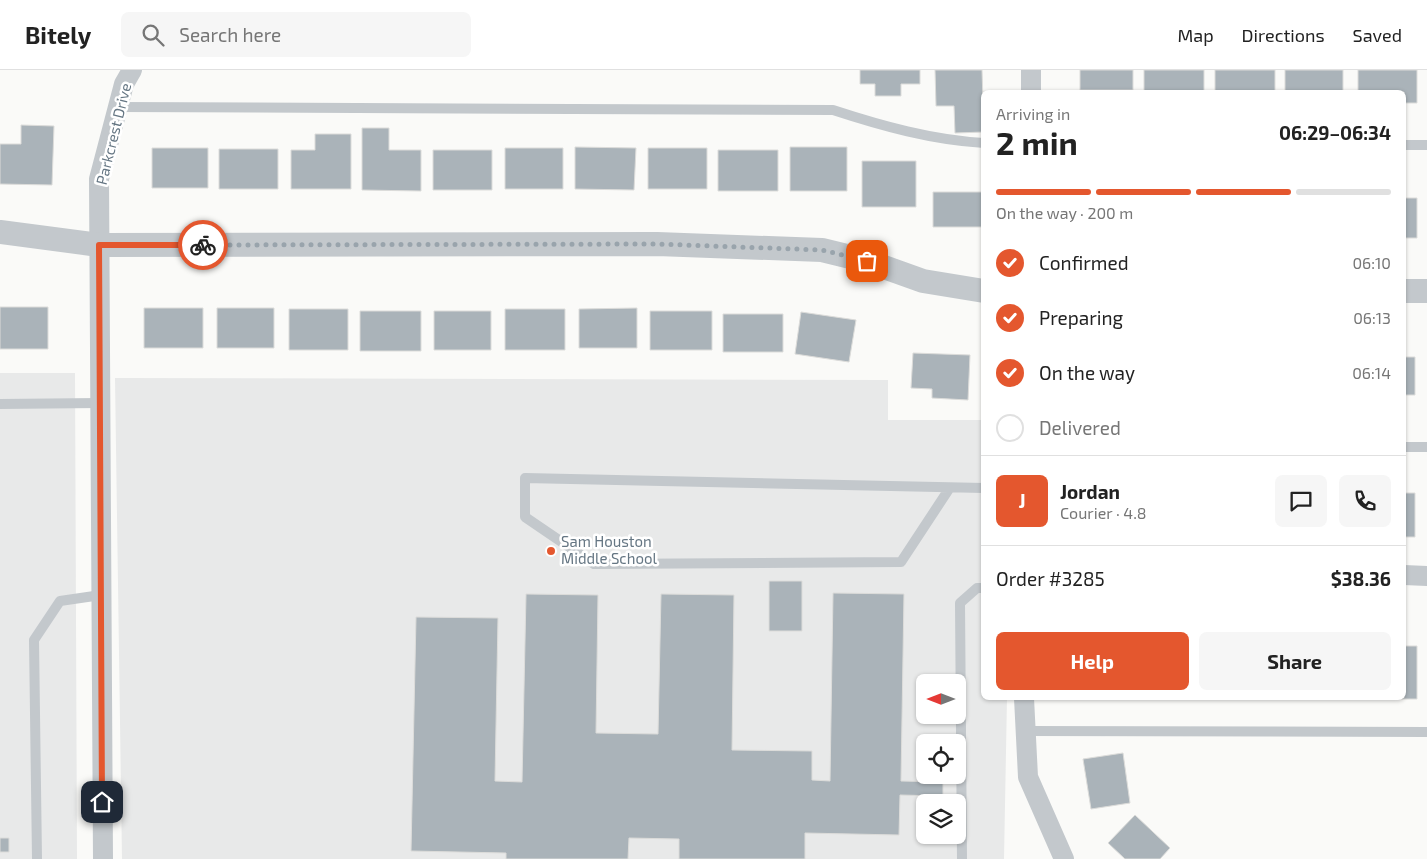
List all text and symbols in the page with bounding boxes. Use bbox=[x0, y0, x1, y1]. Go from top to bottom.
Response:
search box bbox=[121, 12, 471, 57]
text: Bitely bbox=[25, 20, 91, 49]
icon: search bbox=[139, 21, 167, 49]
text: Search here bbox=[179, 23, 281, 46]
text: Map bbox=[1177, 24, 1214, 46]
text: Directions bbox=[1242, 24, 1325, 46]
text: Saved bbox=[1353, 24, 1402, 46]
street label: Parkcrest Drive bbox=[92, 81, 134, 186]
text: Arriving in bbox=[996, 104, 1070, 123]
text: 06:29–06:34 bbox=[1279, 121, 1391, 144]
text: 2 min bbox=[996, 123, 1078, 161]
text: On the way · 200 m bbox=[996, 203, 1133, 222]
courier bbox=[178, 220, 228, 270]
icon: bike bbox=[189, 231, 217, 259]
pin bbox=[846, 240, 888, 282]
icon: bag bbox=[853, 247, 881, 275]
icon: check bbox=[996, 249, 1024, 277]
text: Confirmed bbox=[1039, 251, 1129, 274]
text: 06:10 bbox=[1352, 253, 1391, 272]
icon: check bbox=[996, 304, 1024, 332]
text: Preparing bbox=[1039, 306, 1123, 329]
text: 06:13 bbox=[1353, 308, 1391, 327]
icon: check bbox=[996, 359, 1024, 387]
text: On the way bbox=[1039, 361, 1135, 384]
text: 06:14 bbox=[1352, 363, 1391, 382]
text: Delivered bbox=[1039, 416, 1121, 439]
button: chat bbox=[1275, 475, 1327, 527]
button: phone bbox=[1339, 475, 1391, 527]
text: Jordan bbox=[1060, 480, 1120, 503]
text: J bbox=[1018, 489, 1026, 512]
text: Courier · 4.8 bbox=[1060, 503, 1147, 522]
place label: Sam Houston Middle School bbox=[561, 532, 657, 567]
marker: Sam Houston Middle School bbox=[545, 545, 557, 557]
text: Order #3285 bbox=[996, 567, 1105, 590]
text: $38.36 bbox=[1331, 567, 1391, 590]
button: Help bbox=[996, 632, 1189, 690]
button: Share bbox=[1199, 632, 1391, 690]
north arrow bbox=[916, 674, 966, 724]
map controls bbox=[916, 674, 966, 844]
button: locate bbox=[916, 734, 966, 784]
pin bbox=[81, 781, 123, 823]
icon: home bbox=[88, 788, 116, 816]
button: layers bbox=[916, 794, 966, 844]

